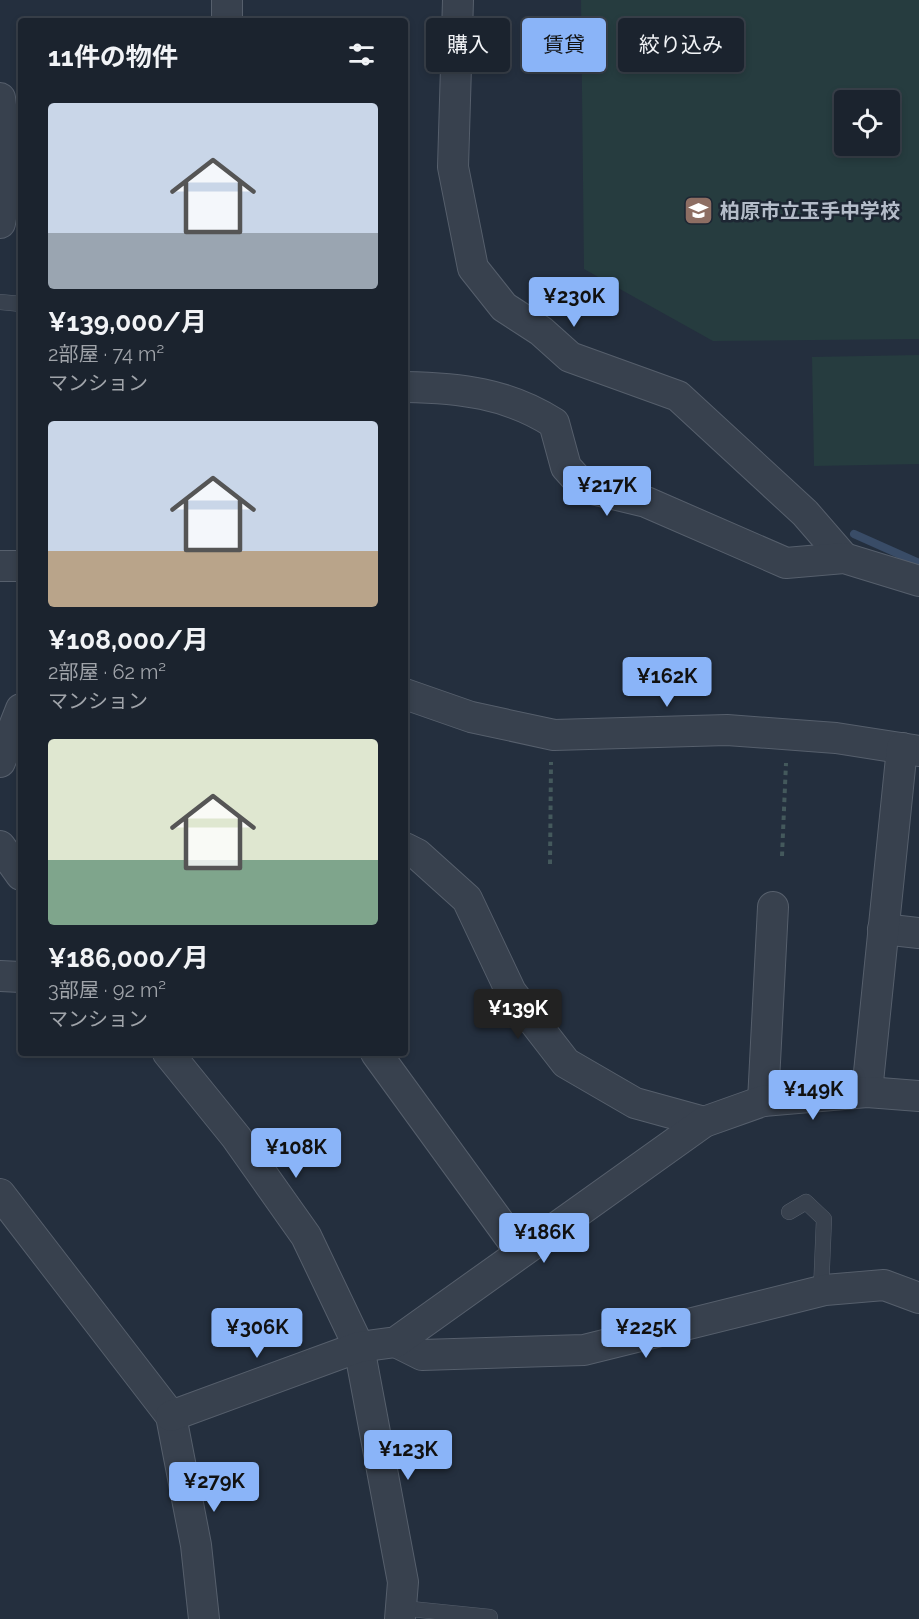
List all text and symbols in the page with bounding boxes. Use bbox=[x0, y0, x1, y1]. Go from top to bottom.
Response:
chip: 購入 bbox=[426, 18, 510, 72]
chip: 賃貸 bbox=[522, 18, 606, 72]
chip: 絞り込み bbox=[618, 18, 744, 72]
icon: filters bbox=[345, 38, 378, 71]
text: 11件の物件 bbox=[48, 42, 178, 72]
map controls bbox=[834, 90, 900, 156]
button: locate bbox=[834, 90, 900, 156]
icon: home bbox=[159, 142, 267, 250]
school or university icon: 柏原市立玉手中学校 bbox=[683, 195, 715, 227]
place label: 柏原市立玉手中学校 bbox=[720, 199, 900, 223]
pin: ¥230K bbox=[532, 277, 616, 328]
text: ¥230K bbox=[543, 284, 605, 308]
text: ¥139,000/月 bbox=[48, 307, 207, 337]
text: 2部屋 · 74 m² bbox=[48, 342, 164, 366]
text: マンション bbox=[48, 371, 148, 395]
icon: home bbox=[159, 460, 267, 568]
pin: ¥217K bbox=[565, 466, 649, 517]
text: ¥217K bbox=[577, 473, 637, 497]
text: ¥108,000/月 bbox=[48, 625, 209, 655]
pin: ¥162K bbox=[625, 657, 709, 708]
text: 2部屋 · 62 m² bbox=[48, 660, 166, 684]
text: ¥162K bbox=[637, 664, 697, 688]
text: マンション bbox=[48, 689, 148, 713]
icon: home bbox=[159, 778, 267, 886]
text: ¥186,000/月 bbox=[48, 943, 209, 973]
text: 3部屋 · 92 m² bbox=[48, 978, 166, 1002]
pin: ¥139K bbox=[476, 989, 560, 1040]
text: ¥139K bbox=[488, 996, 548, 1020]
text: マンション bbox=[48, 1007, 148, 1031]
pin: ¥149K bbox=[771, 1070, 855, 1121]
text: ¥149K bbox=[783, 1077, 843, 1101]
pin: ¥108K bbox=[254, 1128, 338, 1179]
text: ¥108K bbox=[265, 1135, 327, 1159]
pin: ¥186K bbox=[502, 1213, 586, 1264]
text: ¥186K bbox=[513, 1220, 575, 1244]
pin: ¥306K bbox=[215, 1308, 299, 1359]
pin: ¥225K bbox=[604, 1308, 688, 1359]
text: ¥306K bbox=[225, 1315, 289, 1339]
text: ¥225K bbox=[615, 1315, 677, 1339]
pin: ¥123K bbox=[366, 1430, 450, 1481]
text: ¥123K bbox=[378, 1437, 438, 1461]
pin: ¥279K bbox=[172, 1462, 256, 1513]
text: ¥279K bbox=[183, 1469, 245, 1493]

